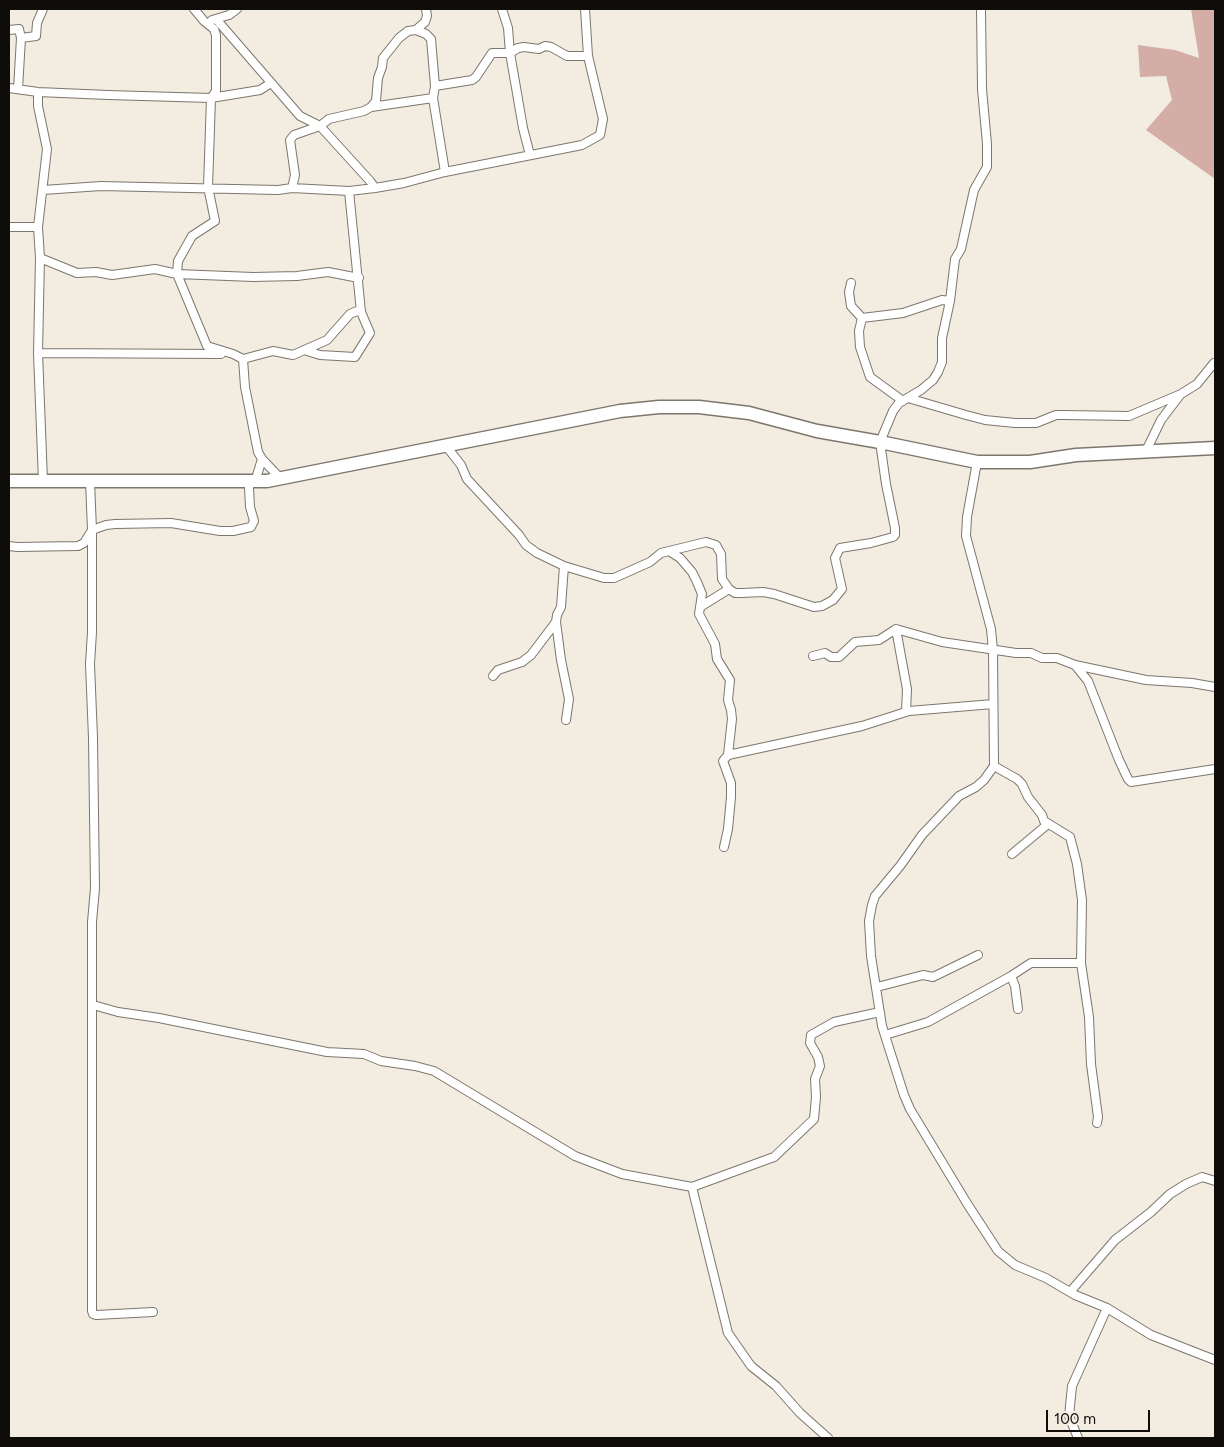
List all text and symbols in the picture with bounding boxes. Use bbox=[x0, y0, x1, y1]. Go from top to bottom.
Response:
scale bar bbox=[1049, 1400, 1153, 1432]
text: 100 m bbox=[1054, 1410, 1096, 1428]

